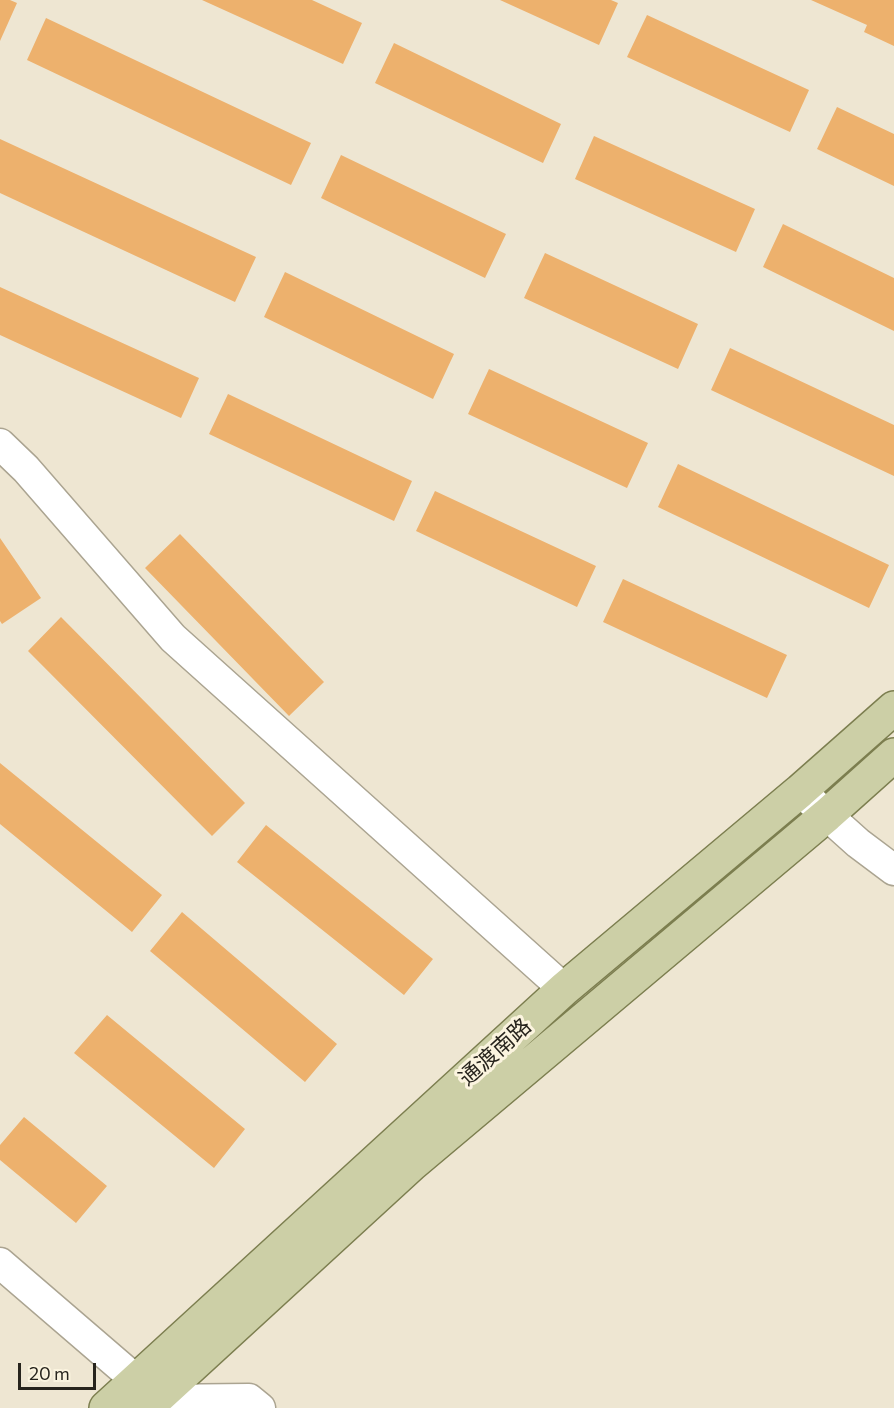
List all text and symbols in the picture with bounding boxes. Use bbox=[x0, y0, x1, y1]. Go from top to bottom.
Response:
street label: 通渡南路 bbox=[453, 1013, 537, 1091]
scale bar bbox=[21, 1351, 99, 1389]
text: 20 m bbox=[29, 1362, 70, 1384]

